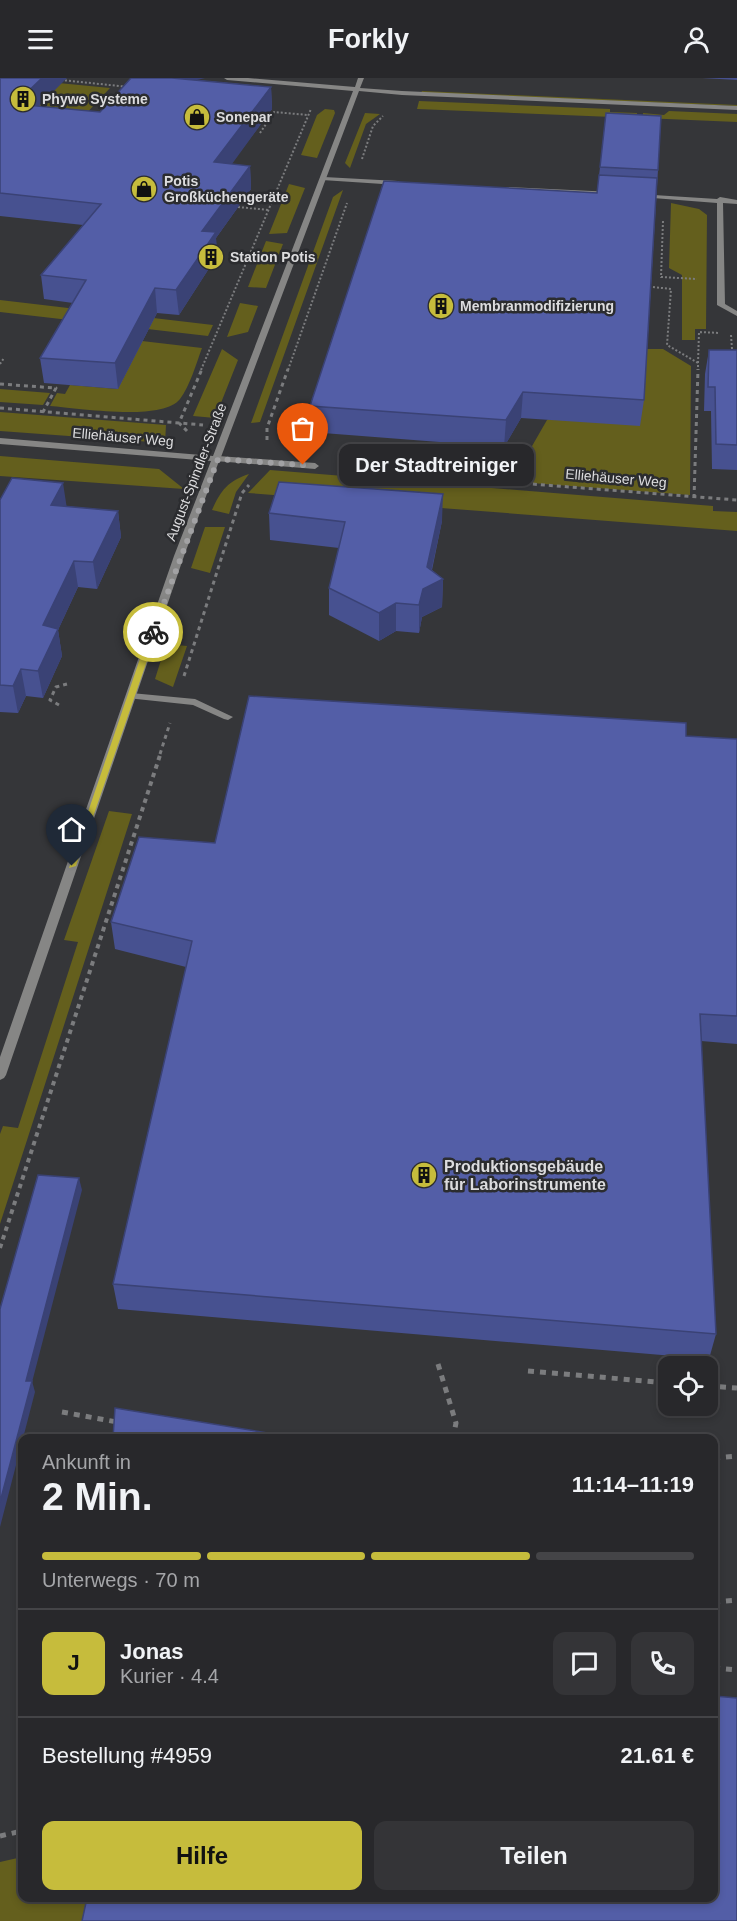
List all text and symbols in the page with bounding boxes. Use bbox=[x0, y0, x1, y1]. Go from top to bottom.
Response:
icon: menu bbox=[24, 23, 57, 56]
icon: person bbox=[680, 23, 713, 56]
text: Forkly bbox=[328, 24, 409, 54]
building icon: Phywe Systeme bbox=[8, 84, 38, 114]
place label: Phywe Systeme bbox=[42, 91, 148, 107]
shop icon: Sonepar bbox=[182, 102, 212, 132]
place label: Sonepar bbox=[216, 109, 273, 125]
place label: Potis Großküchengeräte bbox=[164, 173, 289, 205]
shop icon: Potis Großküchengeräte bbox=[129, 174, 159, 204]
building icon: Station Potis bbox=[196, 242, 226, 272]
place label: Station Potis bbox=[230, 249, 316, 265]
building icon: Membranmodifizierung bbox=[426, 291, 456, 321]
place label: Membranmodifizierung bbox=[460, 298, 614, 314]
street label: August-Spindler-Straße bbox=[162, 401, 230, 543]
pin bbox=[277, 403, 328, 465]
icon: bag bbox=[286, 412, 319, 445]
street label: Elliehäuser Weg bbox=[72, 425, 174, 449]
callout: Der Stadtreiniger bbox=[339, 444, 534, 486]
text: Der Stadtreiniger bbox=[355, 454, 518, 476]
street label: Elliehäuser Weg bbox=[565, 466, 667, 490]
courier bbox=[123, 602, 183, 662]
icon: bike bbox=[137, 616, 170, 649]
pin bbox=[46, 804, 97, 866]
icon: home bbox=[55, 813, 88, 846]
place label: Produktionsgebäude für Laborinstrumente bbox=[444, 1158, 606, 1193]
building icon: Produktionsgebäude für Laborinstrumente bbox=[409, 1160, 439, 1190]
map controls bbox=[658, 1356, 718, 1416]
button: locate bbox=[658, 1356, 718, 1416]
text: Ankunft in bbox=[42, 1451, 131, 1473]
text: 11:14–11:19 bbox=[572, 1472, 694, 1497]
text: 2 Min. bbox=[42, 1475, 153, 1518]
text: Unterwegs · 70 m bbox=[42, 1569, 200, 1591]
button: chat bbox=[553, 1632, 616, 1695]
button: phone bbox=[631, 1632, 694, 1695]
text: Jonas bbox=[120, 1639, 184, 1664]
text: J bbox=[67, 1650, 80, 1675]
text: Kurier · 4.4 bbox=[120, 1665, 219, 1687]
text: Bestellung #4959 bbox=[42, 1743, 212, 1768]
text: 21.61 € bbox=[621, 1743, 694, 1768]
button: Hilfe bbox=[42, 1821, 362, 1890]
button: Teilen bbox=[374, 1821, 694, 1890]

